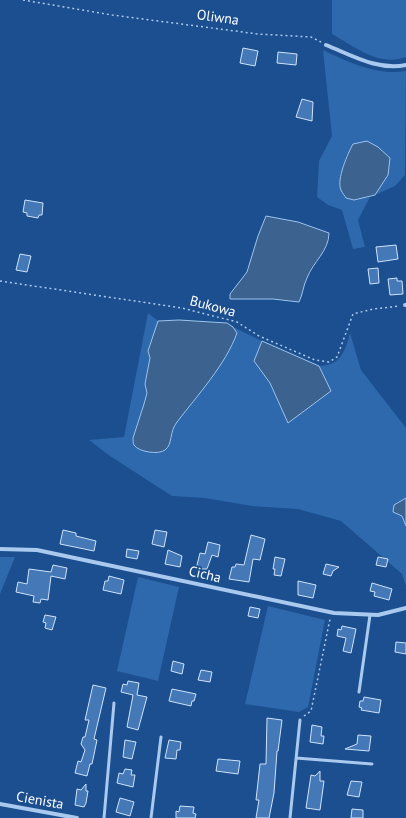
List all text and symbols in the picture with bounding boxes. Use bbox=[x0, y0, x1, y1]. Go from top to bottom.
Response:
street label: Oliwna bbox=[196, 5, 240, 29]
street label: Bukowa bbox=[188, 291, 238, 321]
street label: Cicha bbox=[187, 562, 223, 586]
street label: Cienista bbox=[15, 787, 65, 813]

